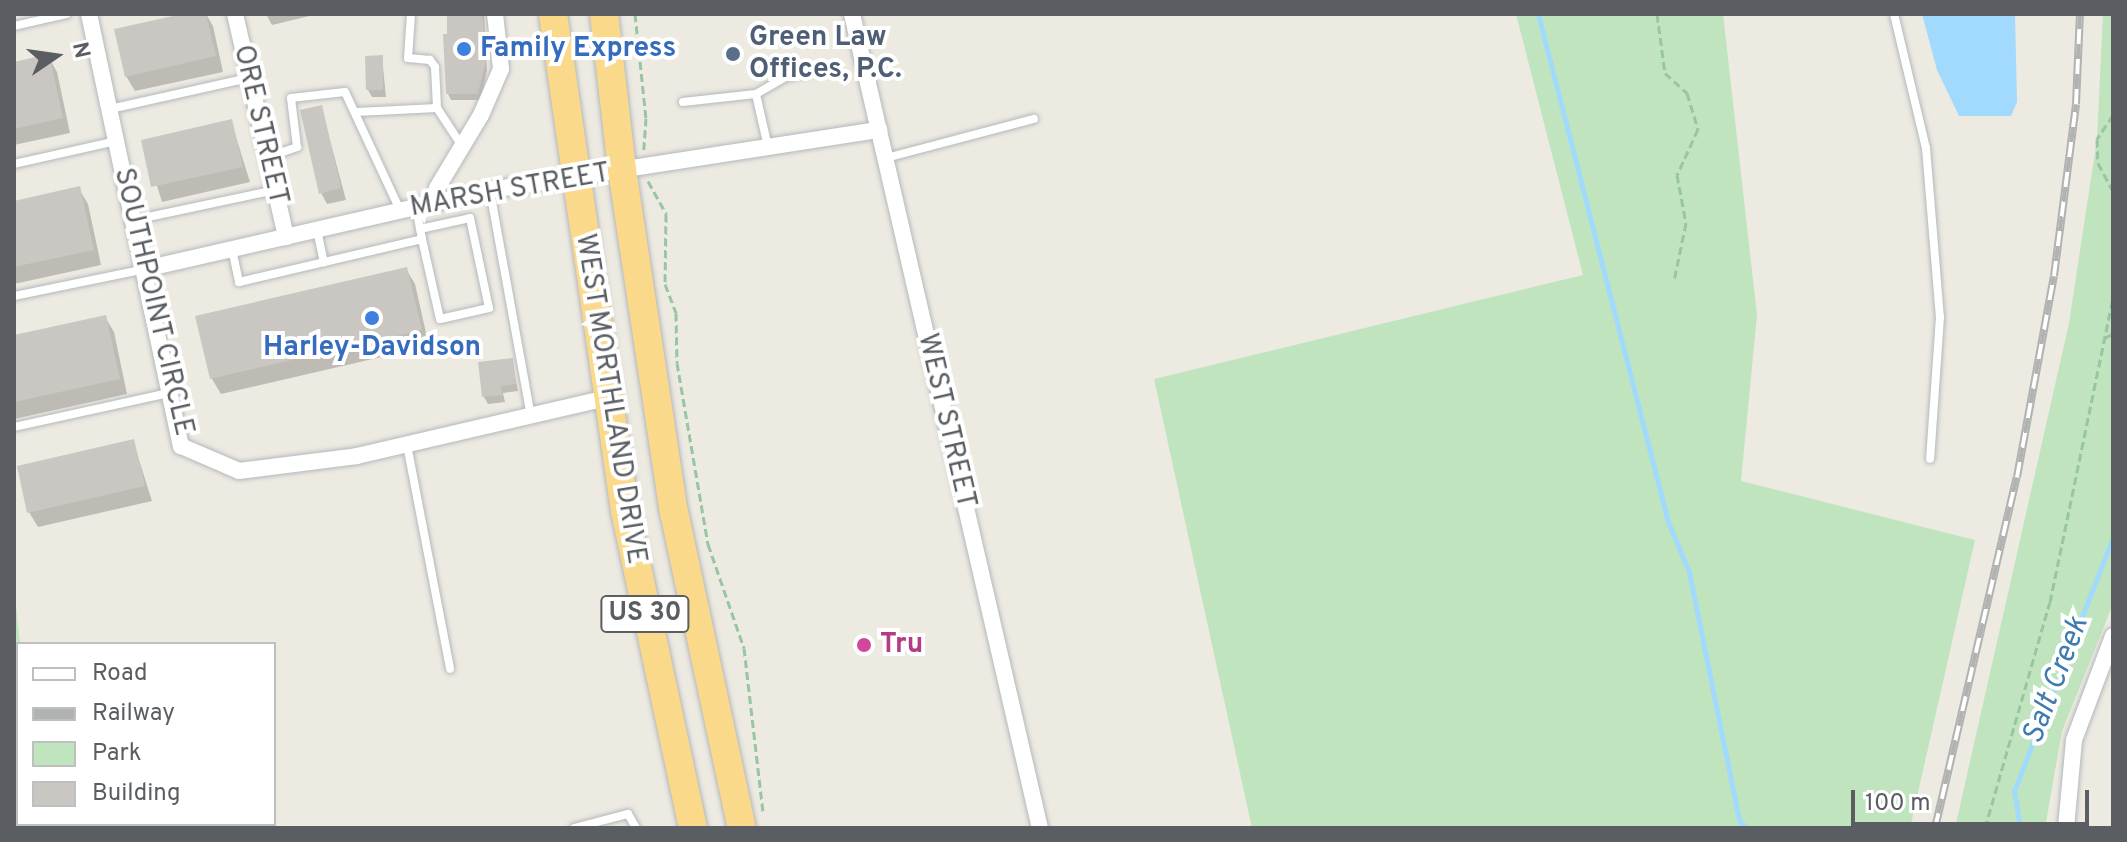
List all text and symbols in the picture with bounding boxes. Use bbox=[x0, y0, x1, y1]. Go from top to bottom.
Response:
north arrow bbox=[16, 16, 96, 96]
place label: Green Law Offices, P.C. bbox=[749, 21, 902, 87]
place label: Family Express bbox=[480, 32, 676, 66]
text: N bbox=[65, 40, 95, 61]
marker: Family Express bbox=[455, 40, 473, 58]
street label: ORE STREET bbox=[225, 42, 295, 208]
marker: Green Law Offices, P.C. bbox=[724, 45, 742, 63]
street label: MARSH STREET bbox=[408, 157, 612, 225]
street label: SOUTHPOINT CIRCLE bbox=[106, 164, 200, 440]
street label: WEST MORTHLAND DRIVE bbox=[567, 231, 653, 567]
marker: Harley-Davidson bbox=[363, 309, 381, 327]
street label: WEST STREET bbox=[909, 330, 983, 512]
place label: Harley-Davidson bbox=[263, 331, 481, 365]
road number: US 30 bbox=[599, 592, 691, 636]
water label: Salt Creek bbox=[2016, 612, 2098, 750]
place label: Tru bbox=[880, 628, 923, 662]
marker: Tru bbox=[855, 636, 873, 654]
legend bbox=[16, 642, 276, 826]
text: Road bbox=[92, 659, 148, 689]
text: Railway bbox=[92, 699, 175, 729]
text: Park bbox=[92, 739, 142, 769]
scale bar bbox=[1855, 774, 2093, 824]
text: Building bbox=[92, 779, 181, 809]
text: 100 m bbox=[1865, 789, 1931, 819]

